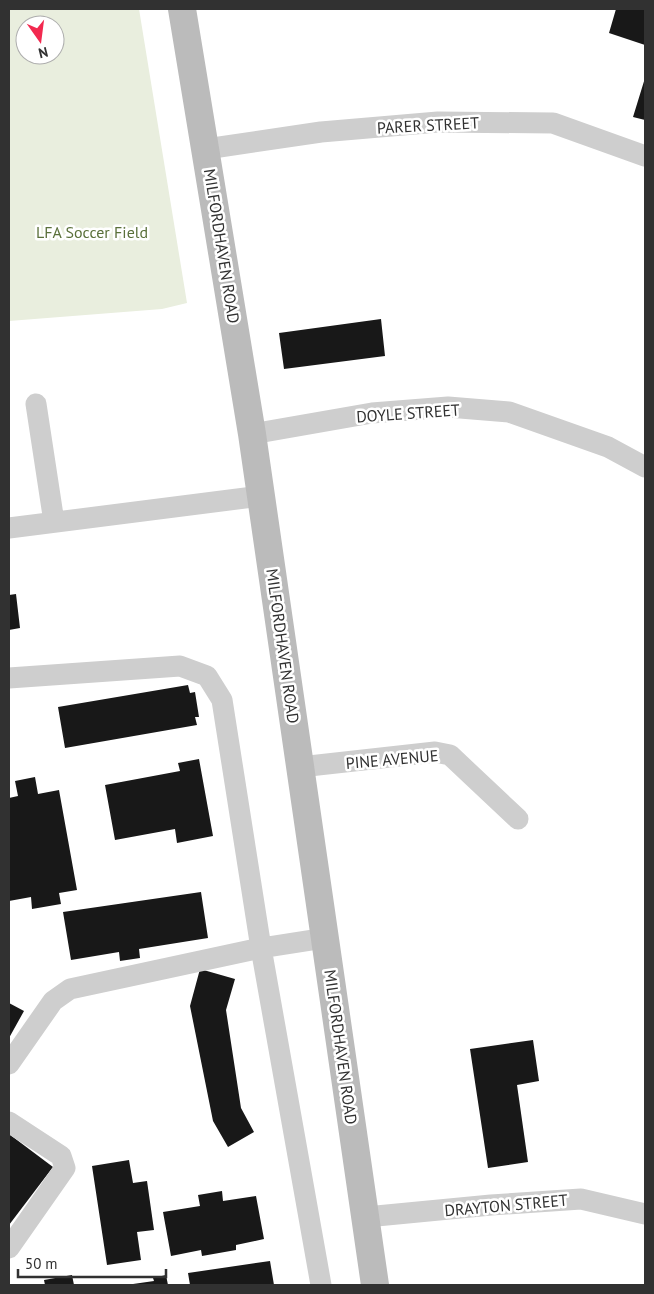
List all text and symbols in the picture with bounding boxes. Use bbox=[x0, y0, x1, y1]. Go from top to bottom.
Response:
north arrow bbox=[15, 15, 65, 65]
text: N bbox=[37, 43, 50, 62]
street label: PARER STREET bbox=[376, 112, 480, 138]
street label: MILFORDHAVEN ROAD bbox=[200, 167, 244, 325]
park label: LFA Soccer Field bbox=[36, 222, 148, 242]
street label: DOYLE STREET bbox=[356, 399, 461, 427]
street label: MILFORDHAVEN ROAD bbox=[262, 567, 304, 725]
street label: PINE AVENUE bbox=[345, 745, 439, 773]
street label: MILFORDHAVEN ROAD bbox=[320, 968, 362, 1126]
street label: DRAYTON STREET bbox=[444, 1190, 569, 1220]
scale bar bbox=[18, 1246, 165, 1278]
text: 50 m bbox=[25, 1254, 58, 1273]

